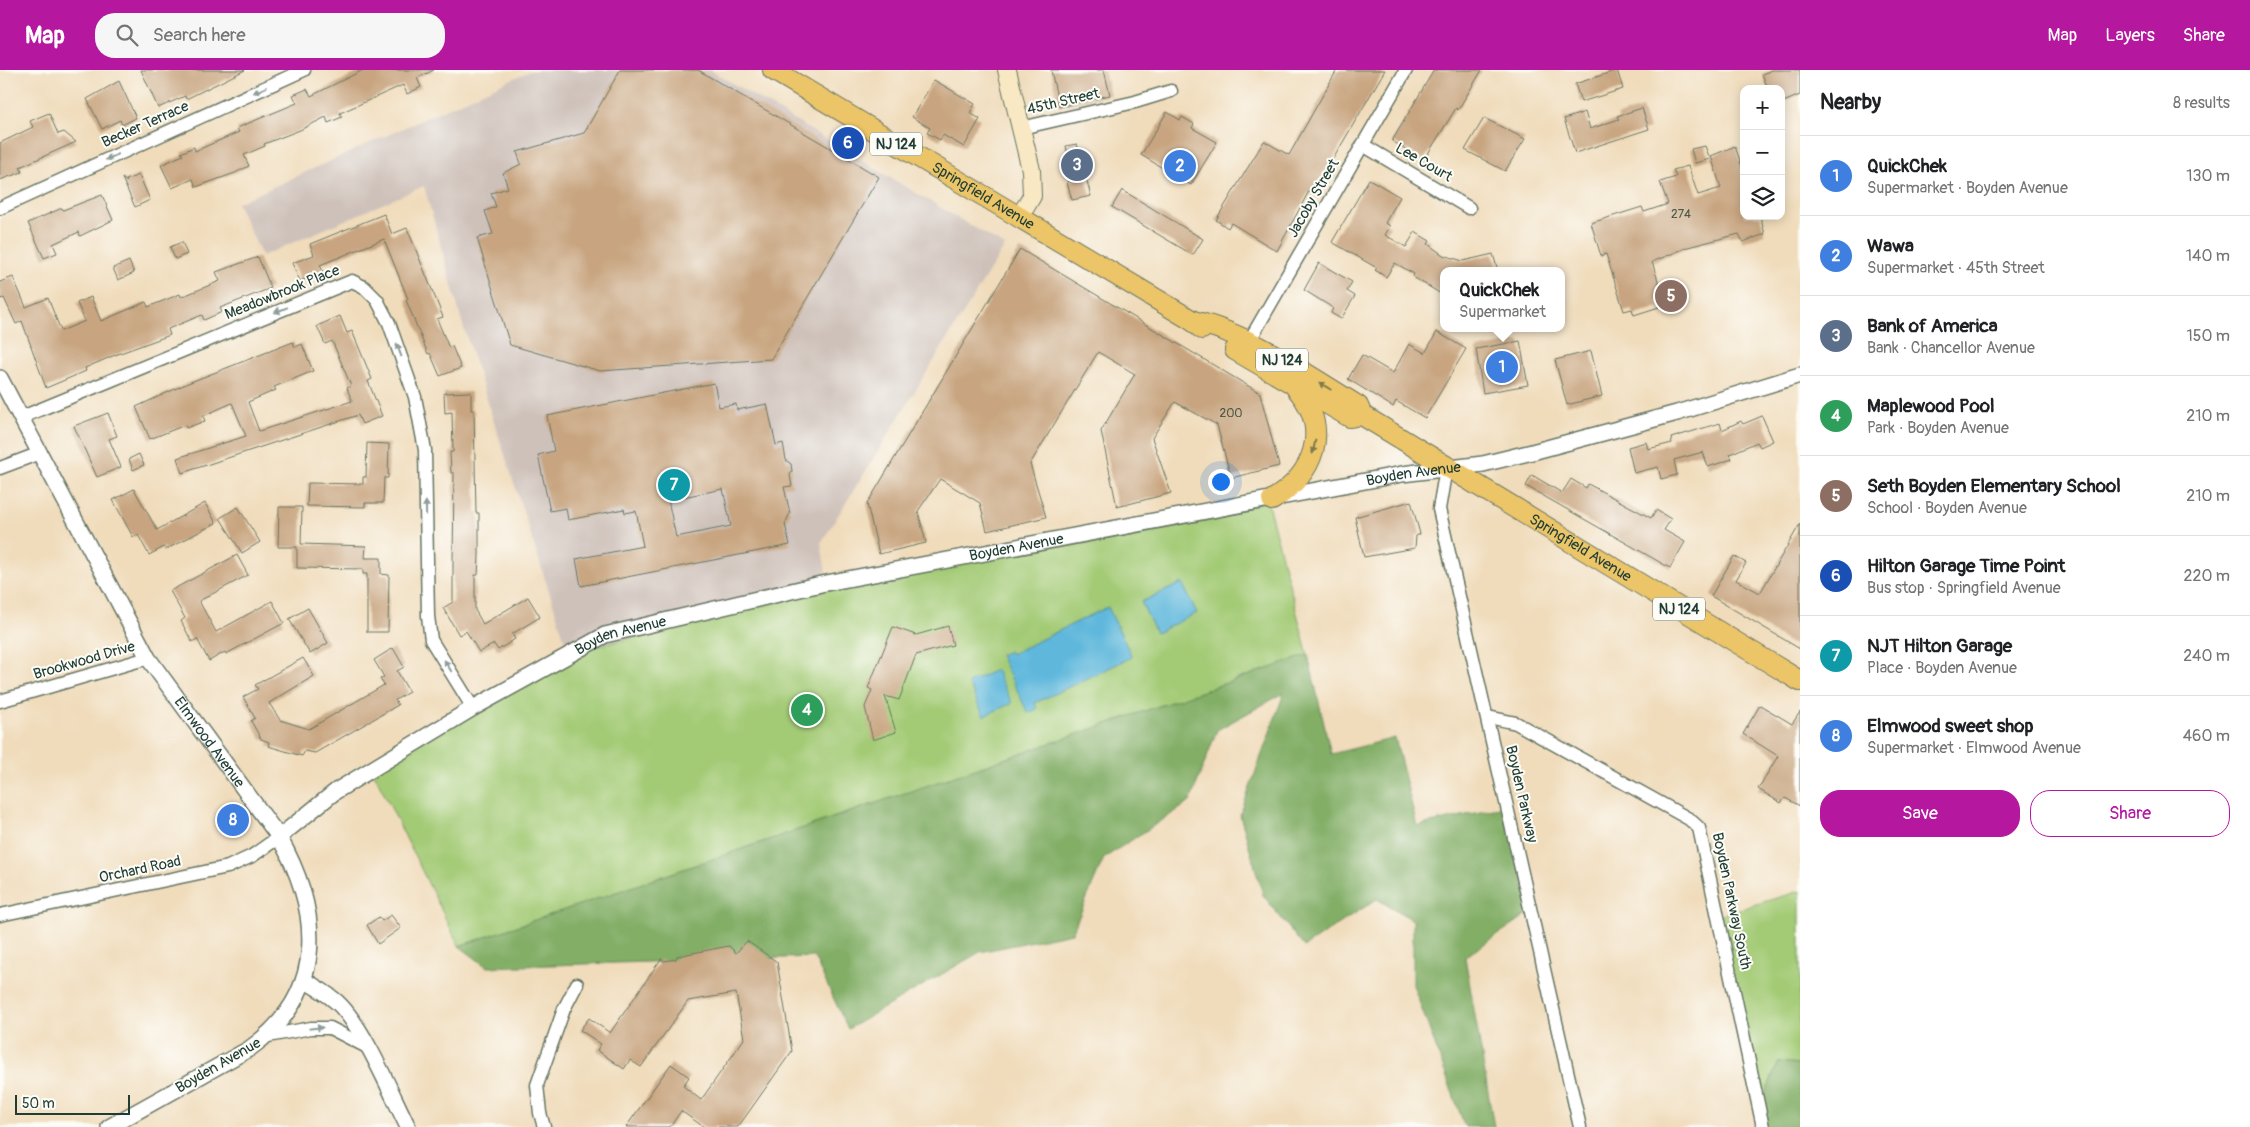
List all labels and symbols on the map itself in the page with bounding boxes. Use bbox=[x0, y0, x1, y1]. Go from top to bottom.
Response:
street label: 45th Street bbox=[1025, 84, 1102, 119]
one-way arrow bbox=[253, 86, 267, 94]
street label: Becker Terrace bbox=[99, 97, 192, 152]
pin: 6 bbox=[832, 124, 864, 162]
road number: NJ 124 bbox=[870, 132, 922, 156]
street label: Lee Court bbox=[1392, 139, 1457, 187]
pin: 3 bbox=[1061, 146, 1093, 184]
pin: 2 bbox=[1164, 147, 1196, 185]
one-way arrow bbox=[105, 153, 119, 161]
street label: Jacoby Street bbox=[1283, 155, 1344, 241]
street label: Springfield Avenue bbox=[928, 158, 1038, 234]
house number: 274 bbox=[1671, 207, 1691, 222]
street label: Meadowbrook Place bbox=[222, 261, 343, 324]
pin: 5 bbox=[1655, 277, 1687, 315]
one-way arrow bbox=[273, 306, 288, 314]
one-way arrow bbox=[394, 342, 402, 357]
road number: NJ 124 bbox=[1256, 348, 1308, 372]
pin: 1 bbox=[1486, 348, 1518, 386]
one-way arrow bbox=[1318, 381, 1332, 390]
house number: 200 bbox=[1219, 406, 1243, 421]
one-way arrow bbox=[1309, 439, 1317, 455]
street label: Boyden Avenue bbox=[1365, 458, 1463, 491]
pin: 7 bbox=[658, 466, 690, 504]
your location bbox=[1208, 469, 1234, 495]
one-way arrow bbox=[422, 500, 430, 516]
street label: Springfield Avenue bbox=[1526, 510, 1635, 587]
street label: Boyden Avenue bbox=[968, 529, 1066, 566]
road number: NJ 124 bbox=[1653, 598, 1705, 620]
street label: Boyden Avenue bbox=[572, 612, 669, 660]
street label: Brookwood Drive bbox=[31, 637, 138, 684]
one-way arrow bbox=[443, 659, 452, 673]
pin: 4 bbox=[791, 691, 823, 729]
street label: Elmwood Avenue bbox=[170, 693, 249, 792]
street label: Boyden Parkway bbox=[1501, 744, 1542, 845]
pin: 8 bbox=[217, 801, 249, 839]
street label: Boyden Parkway South bbox=[1708, 831, 1755, 971]
street label: Orchard Road bbox=[97, 852, 183, 887]
one-way arrow bbox=[308, 1024, 324, 1032]
street label: Boyden Avenue bbox=[172, 1033, 265, 1098]
scale bar bbox=[15, 1092, 130, 1115]

